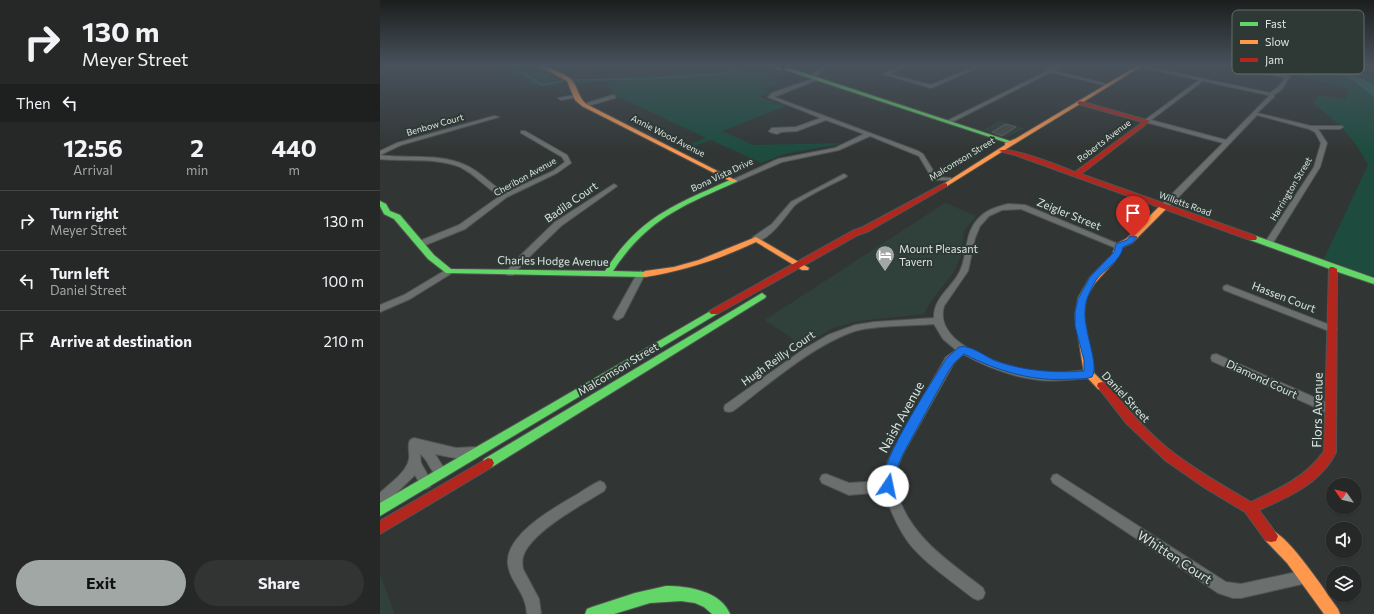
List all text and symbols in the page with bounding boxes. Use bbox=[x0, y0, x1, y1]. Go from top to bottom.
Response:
legend bbox=[1232, 10, 1364, 74]
text: 130 m bbox=[82, 14, 159, 48]
icon: right bbox=[16, 16, 68, 68]
text: Fast bbox=[1265, 17, 1287, 30]
text: Slow bbox=[1265, 35, 1290, 48]
text: Meyer Street bbox=[82, 48, 188, 70]
text: Jam bbox=[1265, 53, 1284, 67]
icon: left bbox=[59, 92, 81, 114]
text: Then bbox=[16, 94, 51, 112]
street label: Benbow Court bbox=[405, 111, 465, 138]
street label: Annie Wood Avenue bbox=[629, 112, 707, 159]
street label: Roberts Avenue bbox=[1075, 117, 1133, 164]
text: 12:56 bbox=[63, 133, 123, 162]
text: 2 bbox=[190, 133, 204, 162]
text: 440 bbox=[271, 133, 317, 162]
street label: Malcomson Street bbox=[927, 134, 997, 183]
street label: Cheribon Avenue bbox=[492, 155, 558, 198]
street label: Bona Vista Drive bbox=[689, 155, 755, 194]
street label: Harrington Street bbox=[1267, 155, 1314, 223]
text: Arrival bbox=[73, 162, 113, 178]
text: min bbox=[186, 162, 208, 178]
text: m bbox=[288, 162, 300, 178]
street label: Badila Court bbox=[542, 178, 600, 225]
street label: Willetts Road bbox=[1157, 189, 1213, 218]
street label: Zeigler Street bbox=[1035, 195, 1104, 233]
pin bbox=[1116, 196, 1150, 237]
icon: arrive bbox=[1122, 202, 1144, 224]
text: Turn right bbox=[50, 204, 119, 222]
icon: right bbox=[16, 210, 38, 232]
text: 130 m bbox=[323, 212, 364, 230]
text: Meyer Street bbox=[50, 222, 127, 238]
place label: Mount Pleasant Tavern bbox=[899, 242, 978, 268]
hotel icon: Mount Pleasant Tavern bbox=[874, 244, 896, 272]
street label: Charles Hodge Avenue bbox=[497, 253, 609, 268]
text: Turn left bbox=[50, 264, 109, 282]
icon: left bbox=[16, 270, 38, 292]
text: 100 m bbox=[322, 272, 364, 290]
street label: Hassen Court bbox=[1250, 278, 1318, 315]
text: Daniel Street bbox=[50, 282, 127, 298]
street label: Hugh Reilly Court bbox=[738, 327, 817, 388]
icon: arrive bbox=[16, 330, 38, 352]
text: Arrive at destination bbox=[50, 332, 192, 350]
text: 210 m bbox=[324, 332, 364, 350]
street label: Malcomson Street bbox=[575, 339, 661, 398]
street label: Diamond Court bbox=[1225, 356, 1300, 401]
street label: Daniel Street bbox=[1100, 369, 1154, 425]
street label: Flors Avenue bbox=[1308, 372, 1326, 448]
street label: Naish Avenue bbox=[875, 378, 927, 455]
position arrow bbox=[867, 465, 909, 507]
north arrow bbox=[1326, 478, 1362, 514]
map controls bbox=[1326, 478, 1362, 602]
button: sound bbox=[1326, 522, 1362, 558]
street label: Whitten Court bbox=[1135, 527, 1215, 587]
button: Exit bbox=[16, 560, 186, 606]
button: Share bbox=[194, 560, 364, 606]
button: layers bbox=[1326, 566, 1362, 602]

